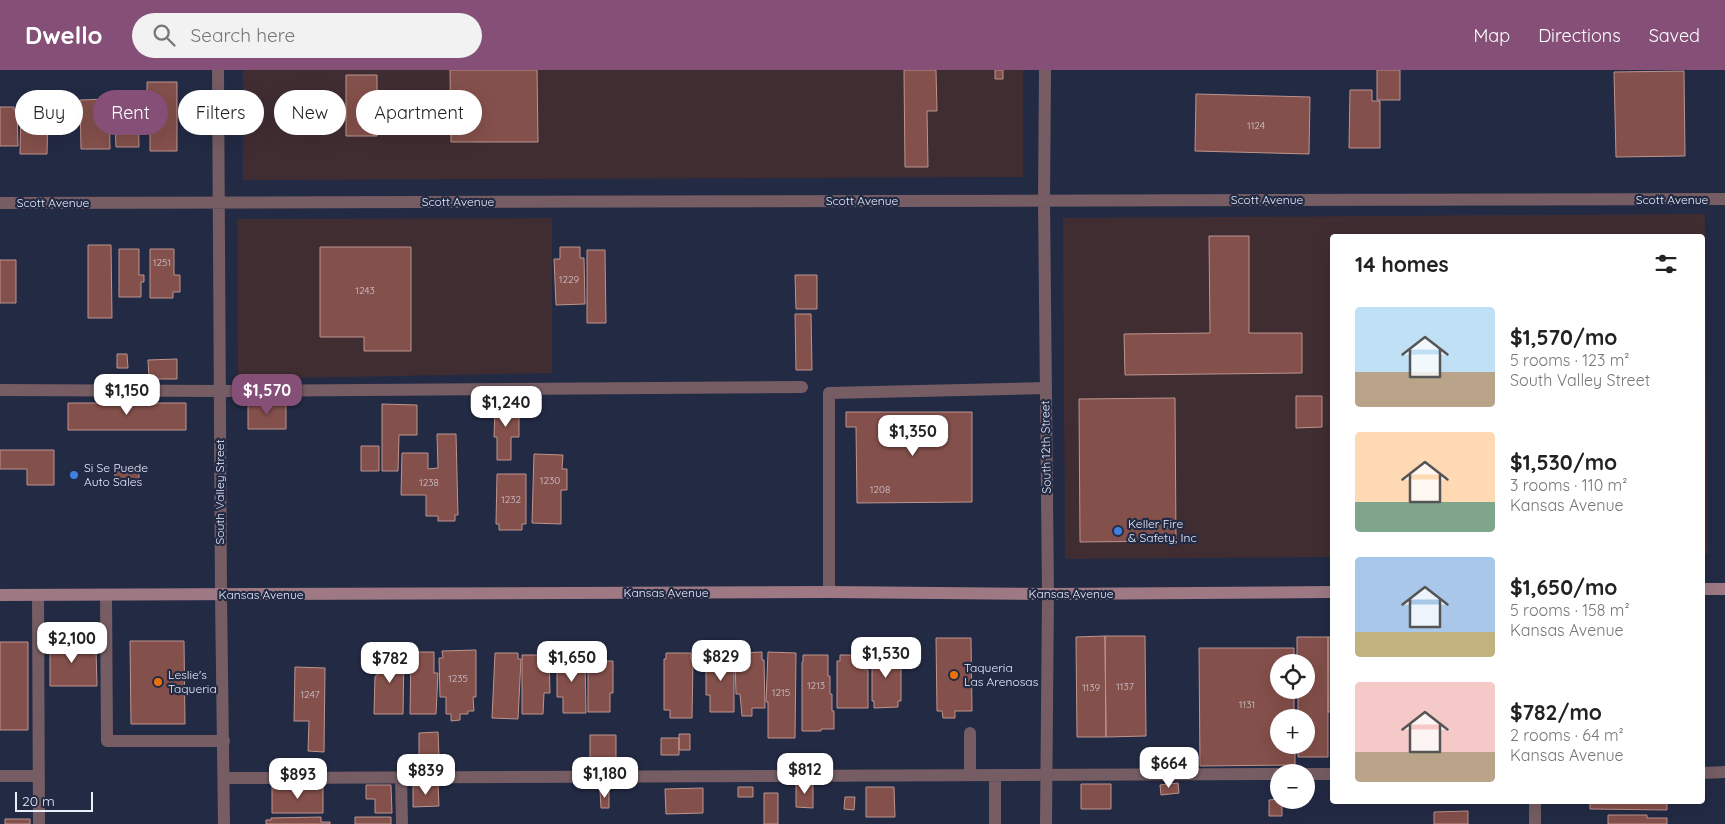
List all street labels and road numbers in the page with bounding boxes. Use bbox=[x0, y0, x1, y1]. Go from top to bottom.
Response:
street label: Scott Avenue bbox=[1231, 192, 1304, 207]
street label: Scott Avenue bbox=[1636, 192, 1709, 207]
street label: Scott Avenue bbox=[826, 193, 899, 208]
street label: Scott Avenue bbox=[422, 194, 495, 209]
street label: Scott Avenue bbox=[17, 195, 90, 210]
street label: South 12th Street bbox=[1037, 400, 1054, 494]
street label: South Valley Street bbox=[212, 439, 227, 545]
street label: Kansas Avenue bbox=[623, 585, 709, 600]
street label: Kansas Avenue bbox=[1028, 586, 1114, 601]
street label: Kansas Avenue bbox=[218, 587, 304, 602]

